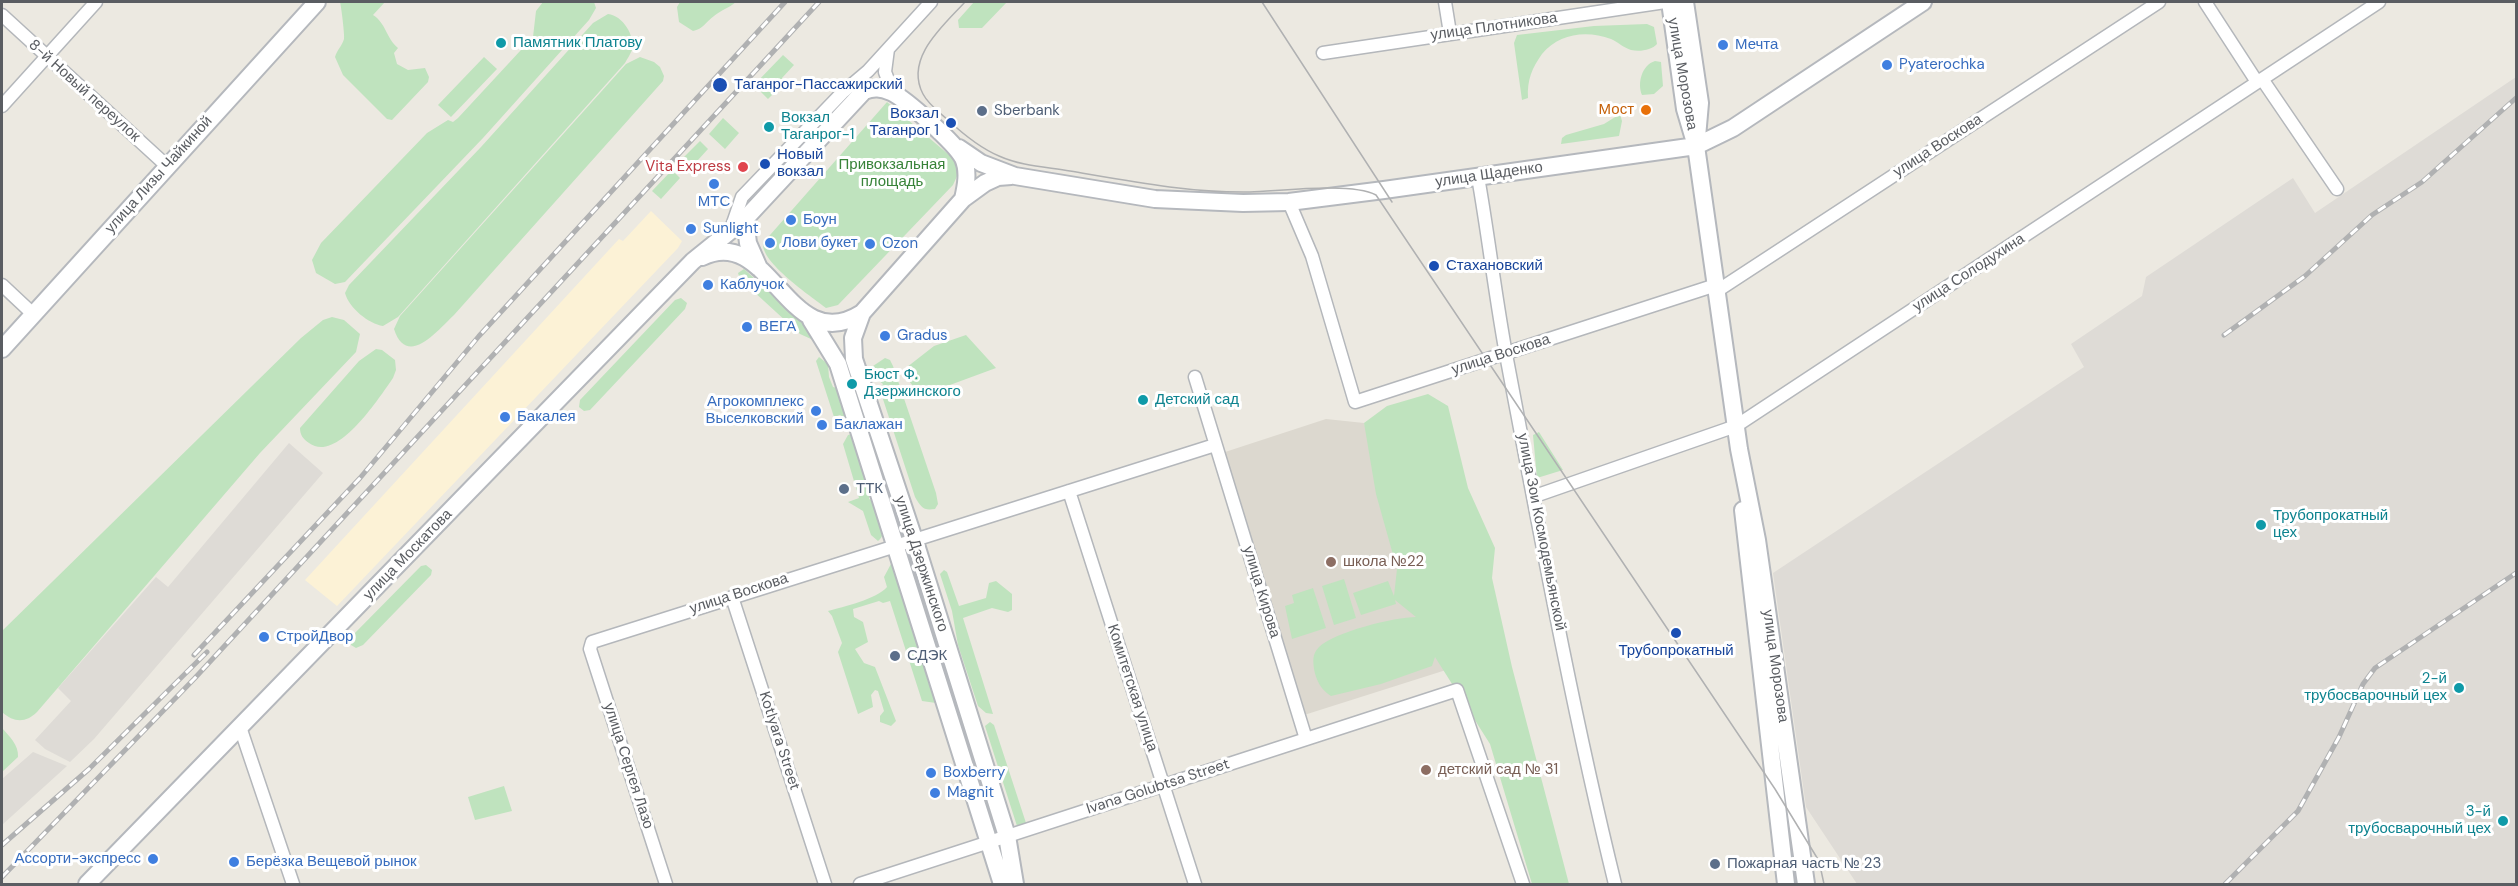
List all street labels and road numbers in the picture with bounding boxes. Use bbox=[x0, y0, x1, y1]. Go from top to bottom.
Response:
street label: улица Плотникова bbox=[1430, 9, 1558, 45]
street label: улица Морозова bbox=[1663, 16, 1701, 132]
street label: 8-й Новый переулок bbox=[25, 36, 143, 146]
street label: улица Воскова bbox=[1890, 111, 1986, 181]
street label: улица Лизы Чайкиной bbox=[102, 113, 216, 237]
street label: улица Щаденко bbox=[1434, 159, 1544, 191]
street label: улица Солодухина bbox=[1910, 230, 2028, 316]
street label: улица Воскова bbox=[1450, 331, 1552, 379]
street label: улица Зои Космодемьянской bbox=[1513, 432, 1569, 632]
street label: улица Дзержинского bbox=[890, 494, 952, 634]
street label: улица Москатова bbox=[360, 506, 456, 604]
street label: улица Кирова bbox=[1238, 544, 1284, 640]
street label: улица Воскова bbox=[688, 570, 790, 618]
street label: улица Морозова bbox=[1758, 608, 1792, 724]
street label: Комитетская улица bbox=[1103, 622, 1161, 754]
street label: Kotlyara Street bbox=[755, 690, 803, 792]
street label: улица Сергея Лазо bbox=[599, 701, 657, 831]
street label: Ivana Golubtsa Street bbox=[1084, 755, 1232, 819]

